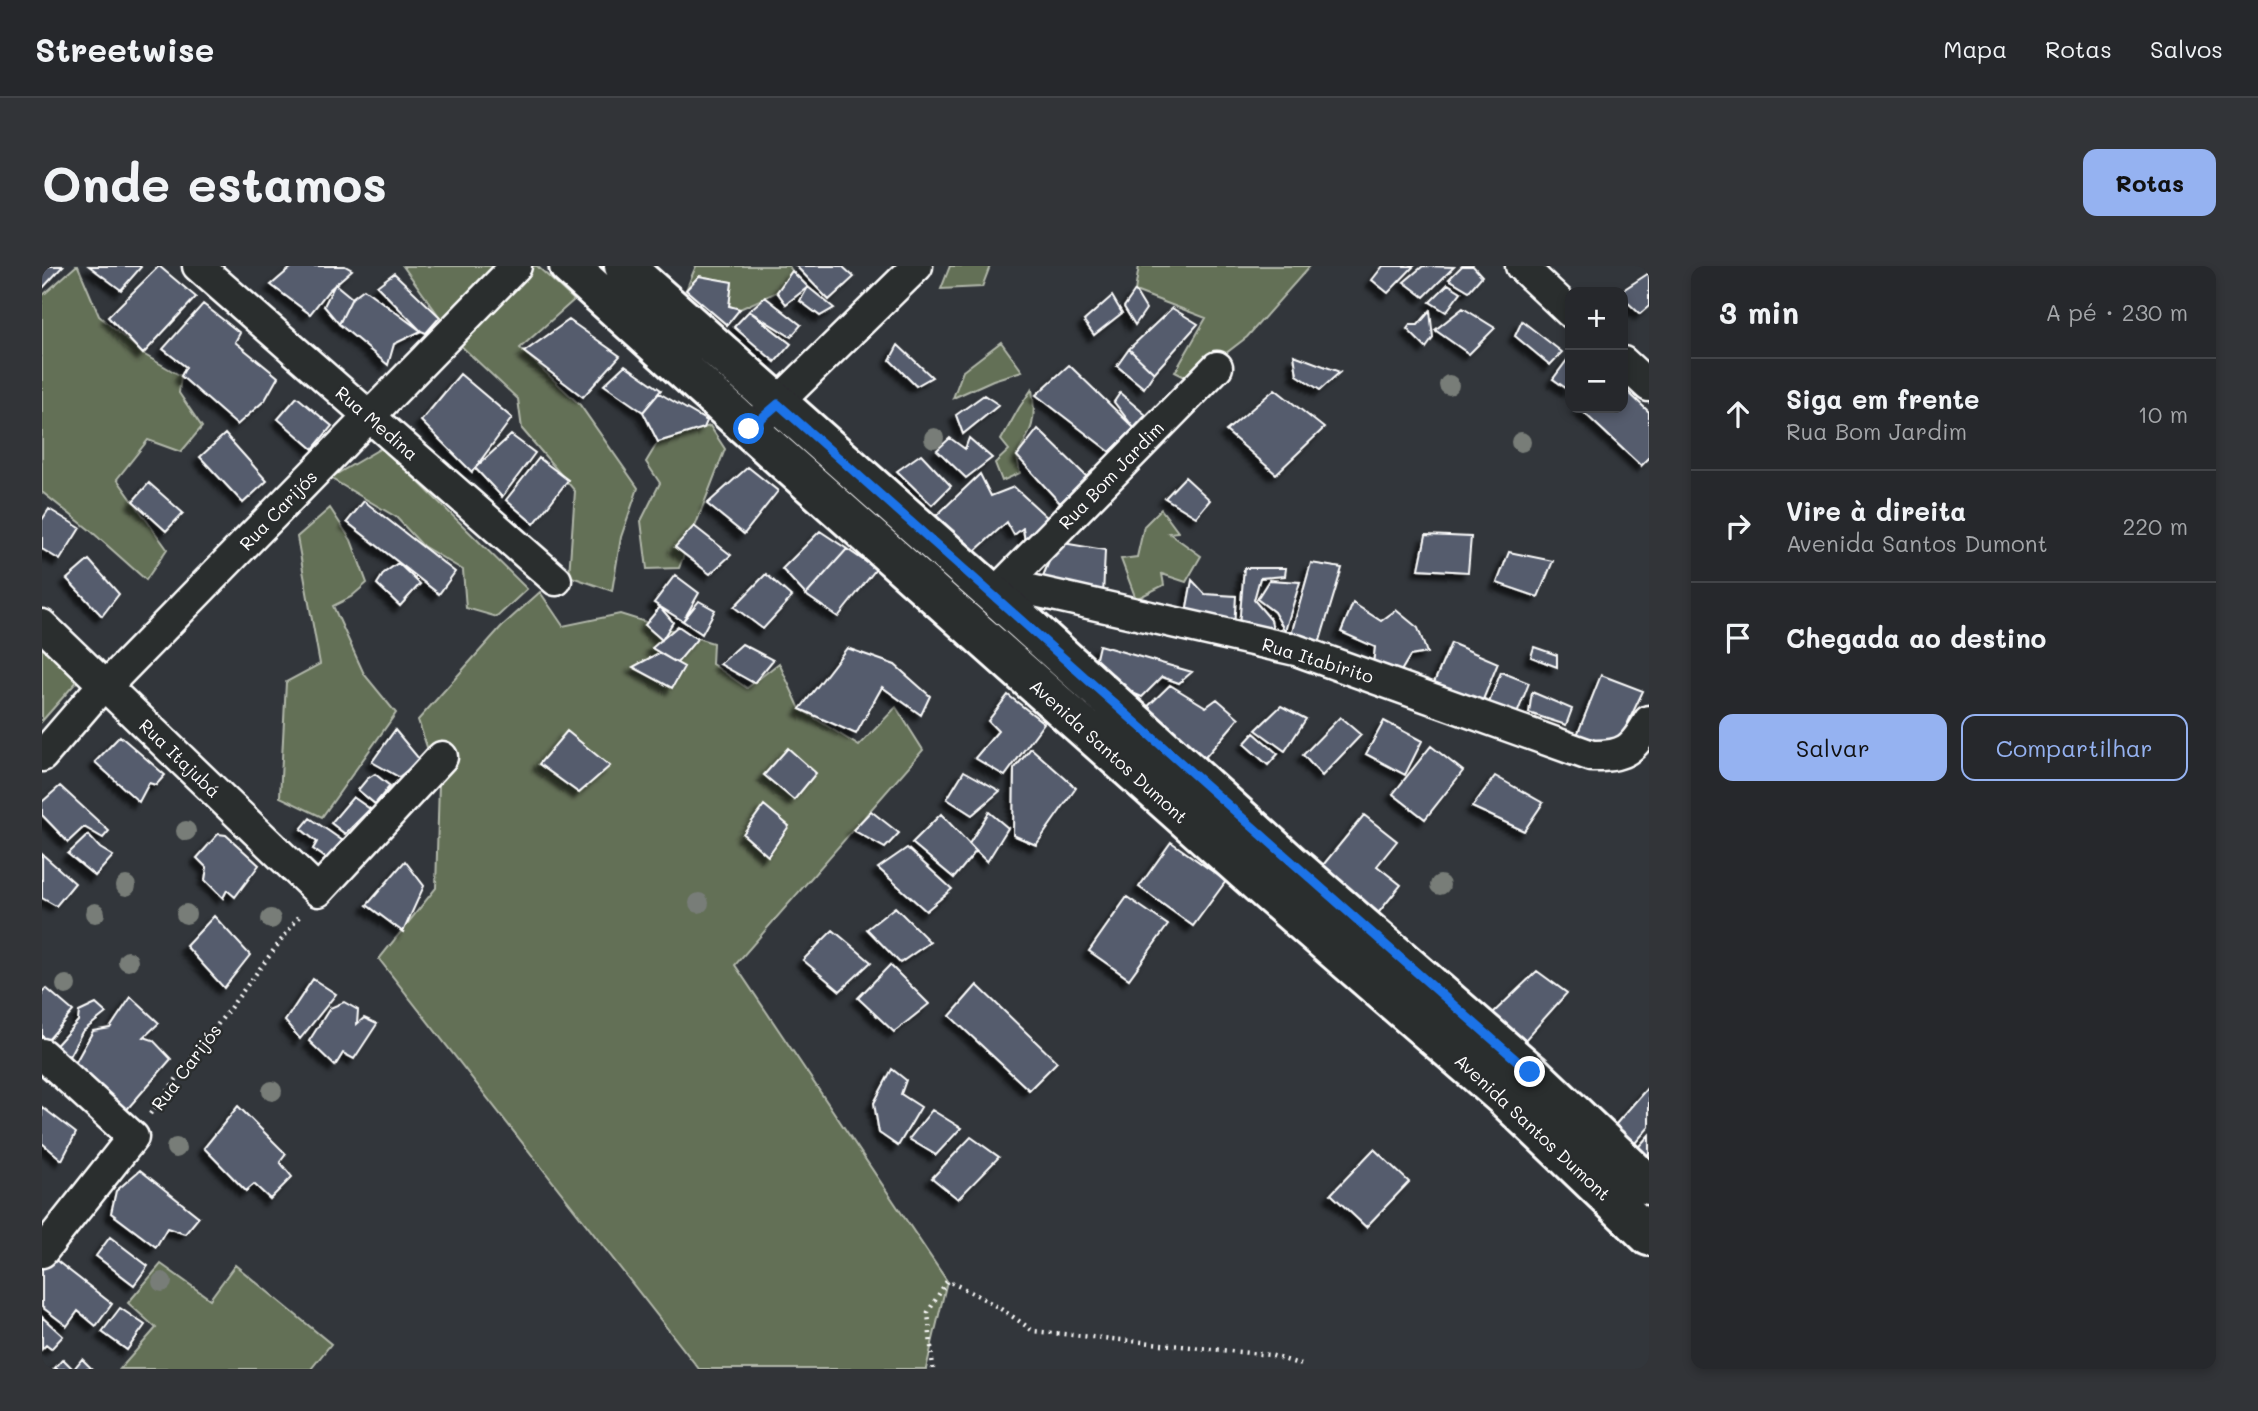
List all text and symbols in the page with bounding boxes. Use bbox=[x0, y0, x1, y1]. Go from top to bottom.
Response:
text: Streetwise bbox=[35, 27, 214, 70]
text: Mapa bbox=[1943, 33, 2007, 64]
text: Rotas bbox=[2045, 33, 2112, 64]
text: Salvos bbox=[2150, 33, 2223, 64]
button: Rotas bbox=[2083, 149, 2216, 216]
text: Onde estamos bbox=[42, 151, 387, 214]
map controls bbox=[1565, 287, 1628, 413]
button: + bbox=[1565, 287, 1628, 350]
text: 3 min bbox=[1719, 292, 1799, 332]
text: A pé · 230 m bbox=[2045, 297, 2188, 327]
button: − bbox=[1565, 350, 1628, 413]
street label: Rua Medina bbox=[331, 380, 423, 466]
text: Siga em frente bbox=[1786, 382, 1980, 416]
icon: ahead bbox=[1719, 395, 1757, 433]
text: 10 m bbox=[2138, 399, 2188, 429]
route start bbox=[733, 413, 764, 444]
street label: Rua Bom Jardim bbox=[1053, 416, 1169, 534]
text: Rua Bom Jardim bbox=[1786, 416, 1967, 446]
street label: Rua Carijós bbox=[234, 465, 322, 555]
text: Vire à direita bbox=[1786, 494, 1966, 528]
icon: right bbox=[1719, 507, 1757, 545]
text: 220 m bbox=[2122, 511, 2188, 541]
text: Avenida Santos Dumont bbox=[1786, 528, 2048, 558]
icon: arrive bbox=[1719, 619, 1757, 657]
text: Chegada ao destino bbox=[1786, 621, 2046, 655]
street label: Rua Itabirito bbox=[1259, 632, 1377, 688]
street label: Avenida Santos Dumont bbox=[1025, 674, 1193, 828]
street label: Rua Itajubá bbox=[134, 713, 226, 803]
button: Salvar bbox=[1719, 714, 1947, 781]
button: Compartilhar bbox=[1961, 714, 2188, 781]
street label: Rua Carijós bbox=[146, 1019, 226, 1115]
street label: Avenida Santos Dumont bbox=[1450, 1048, 1616, 1206]
route end bbox=[1514, 1056, 1545, 1087]

